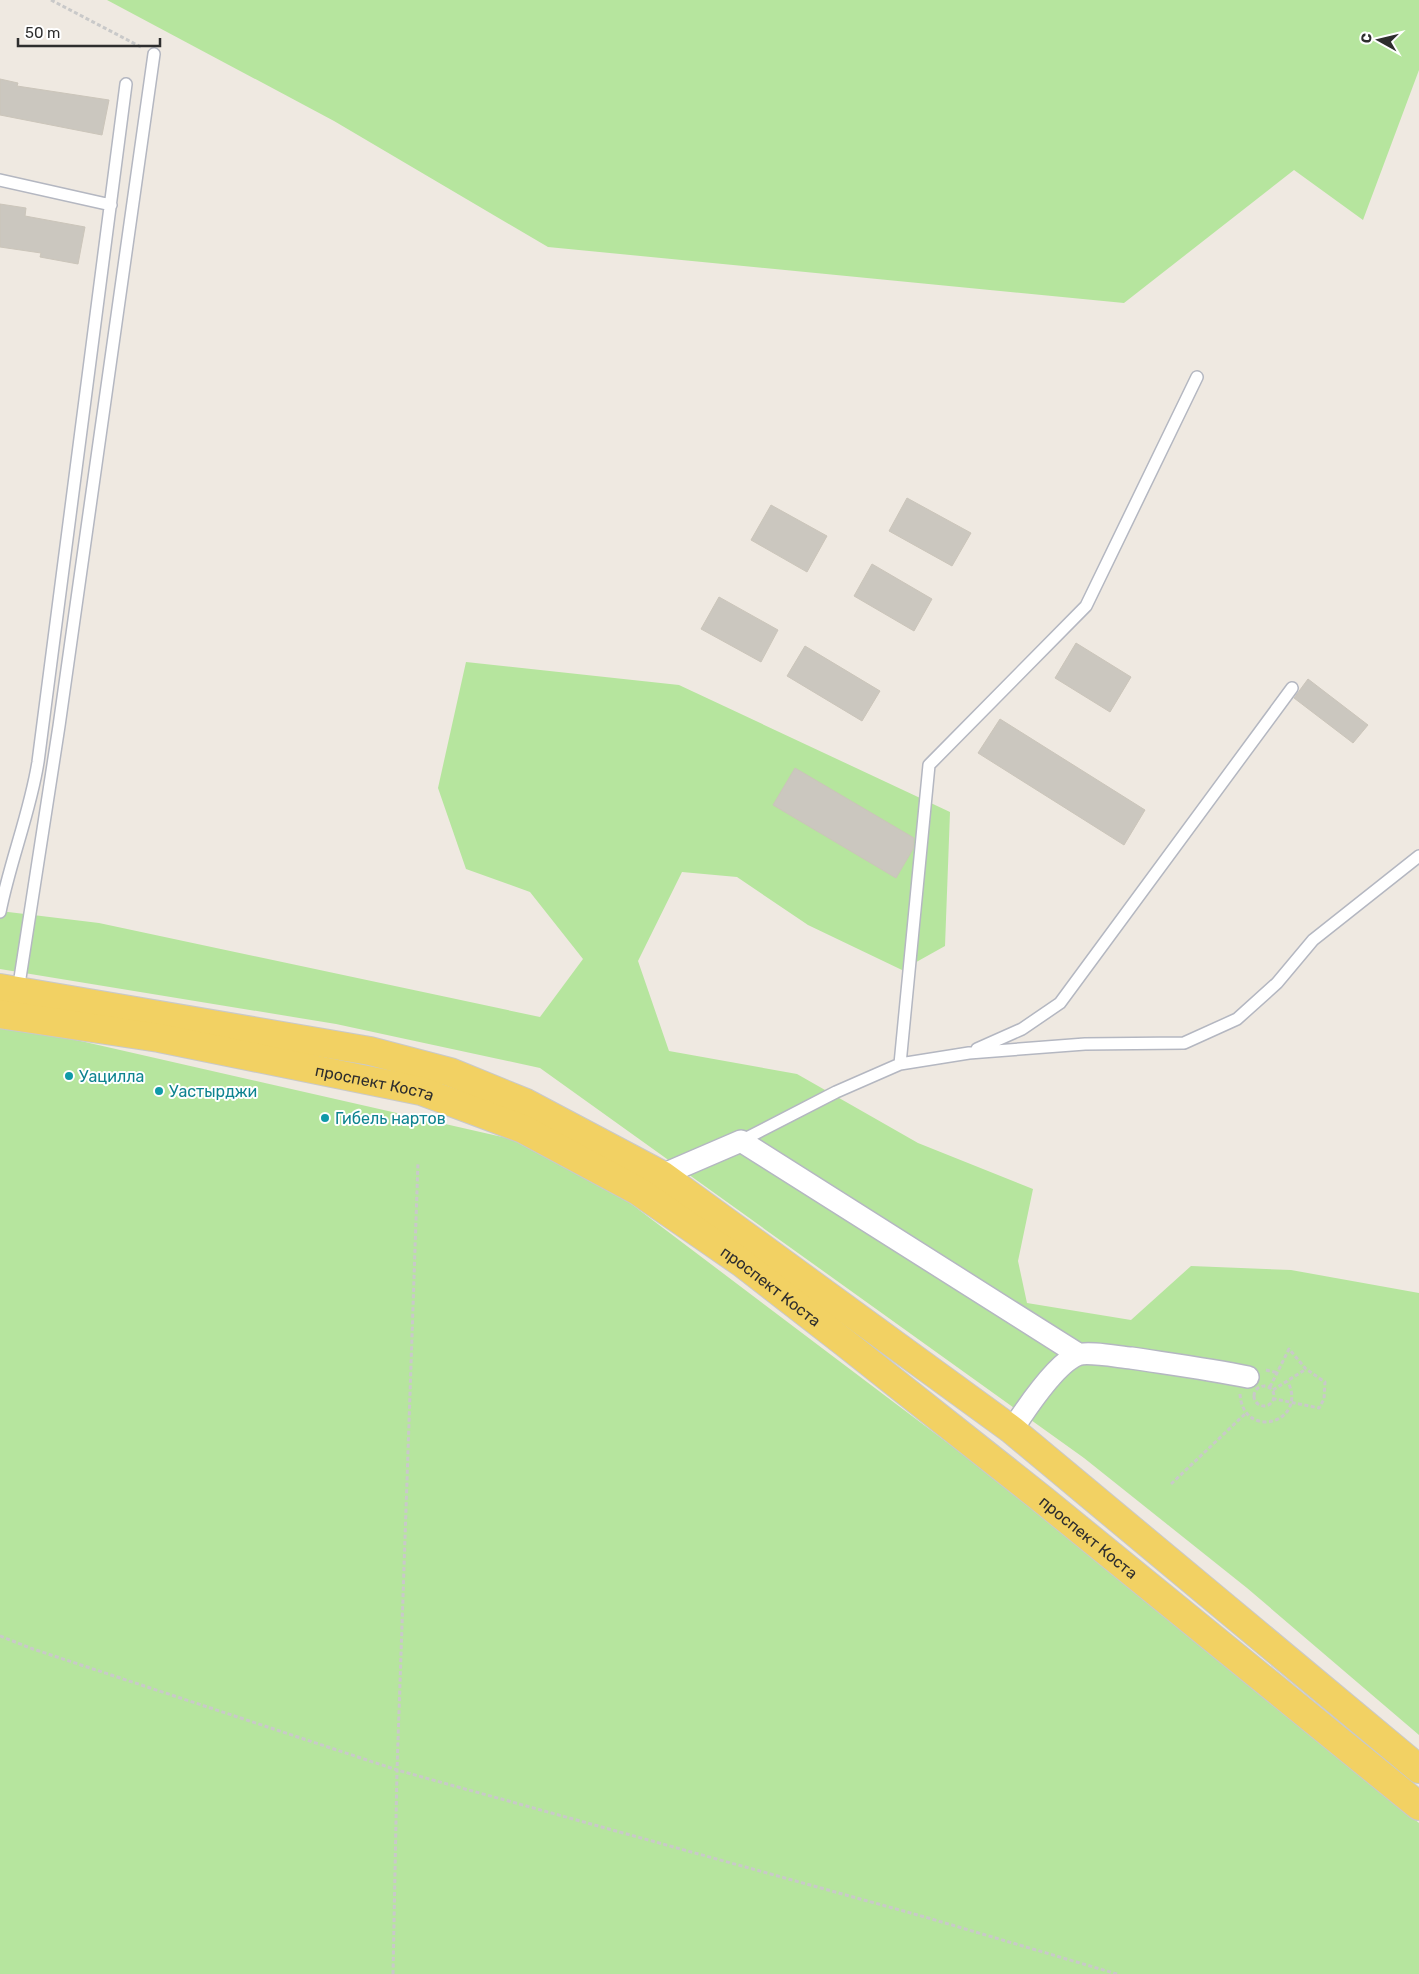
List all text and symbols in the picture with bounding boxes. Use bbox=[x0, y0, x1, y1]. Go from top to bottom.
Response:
scale bar bbox=[18, 15, 160, 47]
north arrow bbox=[1354, 15, 1404, 65]
text: 50 m bbox=[25, 24, 60, 42]
text: С bbox=[1358, 32, 1376, 44]
street label: проспект Коста bbox=[314, 1061, 437, 1105]
place label: Уацилла bbox=[79, 1067, 144, 1086]
marker: Уацилла bbox=[63, 1070, 75, 1082]
place label: Уастырджи bbox=[169, 1082, 257, 1101]
marker: Уастырджи bbox=[153, 1085, 165, 1097]
place label: Гибель нартов bbox=[335, 1109, 446, 1128]
marker: Гибель нартов bbox=[319, 1112, 331, 1124]
street label: проспект Коста bbox=[717, 1242, 824, 1331]
street label: проспект Коста bbox=[1035, 1492, 1141, 1583]

